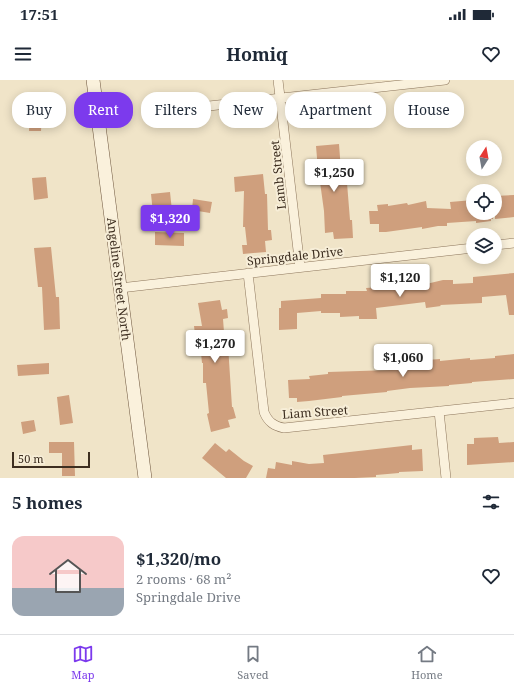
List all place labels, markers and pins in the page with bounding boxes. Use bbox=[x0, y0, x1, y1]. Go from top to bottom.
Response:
pin: $1,250 bbox=[301, 159, 367, 193]
pin: $1,320 bbox=[137, 205, 203, 239]
pin: $1,120 bbox=[367, 264, 433, 298]
pin: $1,270 bbox=[182, 330, 248, 364]
pin: $1,060 bbox=[370, 344, 436, 378]

